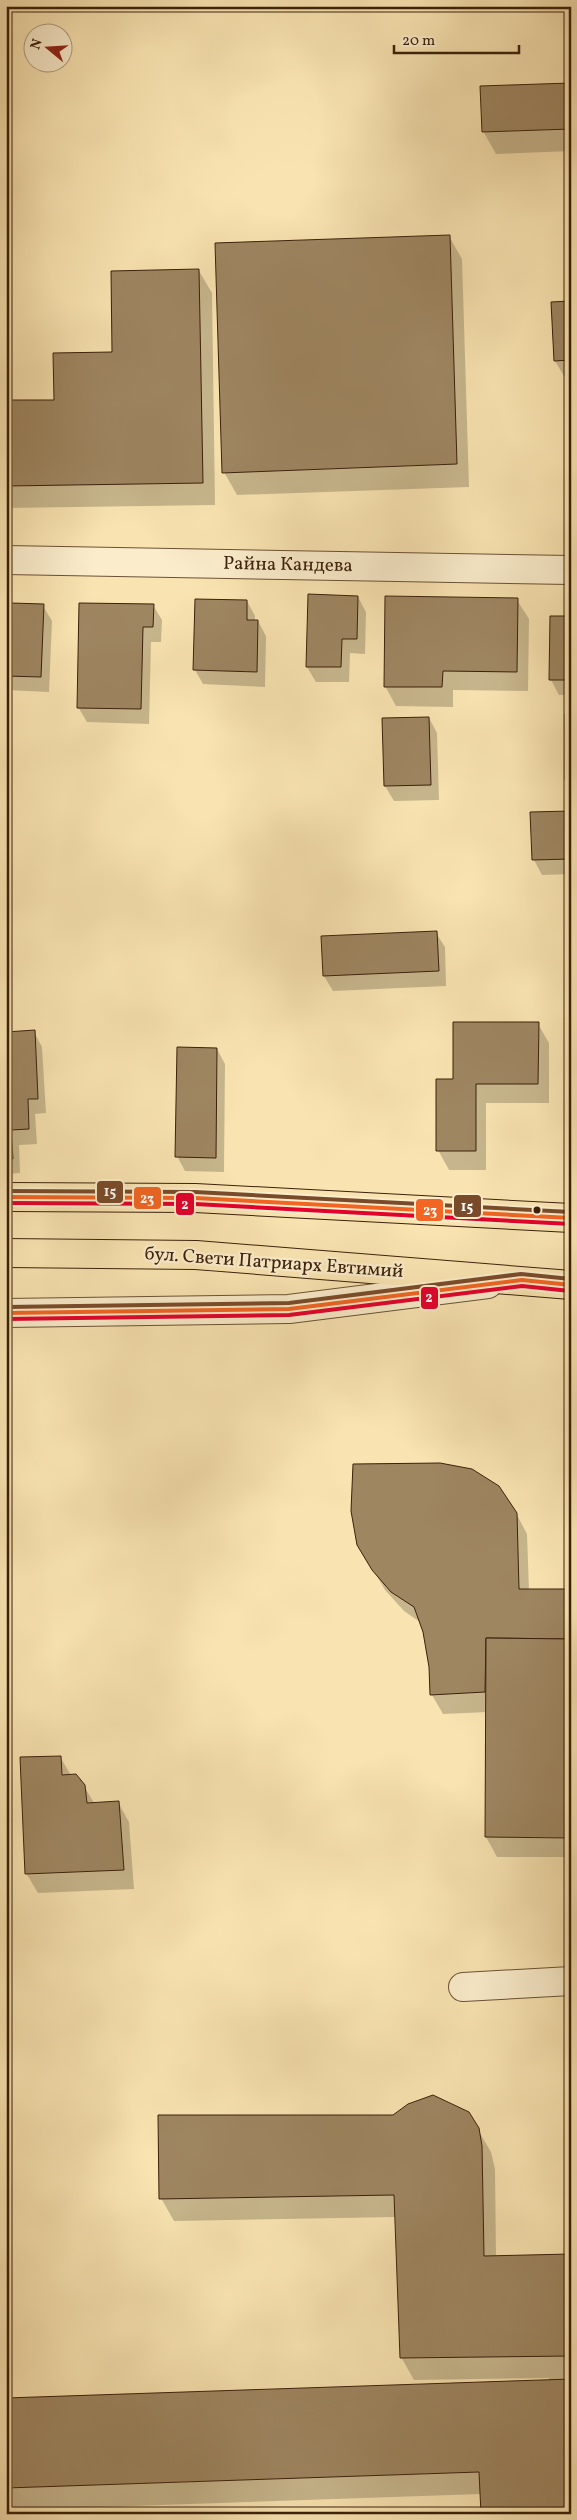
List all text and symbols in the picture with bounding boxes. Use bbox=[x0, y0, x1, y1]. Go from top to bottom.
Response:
north arrow bbox=[22, 22, 72, 72]
scale bar bbox=[394, 22, 520, 54]
text: 20 m bbox=[402, 31, 435, 52]
text: N bbox=[26, 37, 48, 52]
street label: Райна Кандева bbox=[223, 551, 353, 579]
line badge: 15 bbox=[96, 1180, 124, 1204]
text: 15 bbox=[104, 1183, 116, 1202]
line badge: 23 bbox=[133, 1186, 162, 1210]
text: 23 bbox=[140, 1190, 154, 1209]
line badge: 2 bbox=[175, 1192, 195, 1216]
line badge: 15 bbox=[453, 1194, 482, 1218]
text: 2 bbox=[181, 1196, 189, 1215]
line badge: 23 bbox=[415, 1198, 444, 1222]
text: 15 bbox=[461, 1198, 473, 1217]
text: 23 bbox=[423, 1202, 437, 1221]
unlabelled marker bbox=[532, 1205, 542, 1215]
street label: бул. Свети Патриарх Евтимий bbox=[144, 1241, 404, 1285]
line badge: 2 bbox=[420, 1286, 439, 1310]
text: 2 bbox=[425, 1289, 433, 1308]

